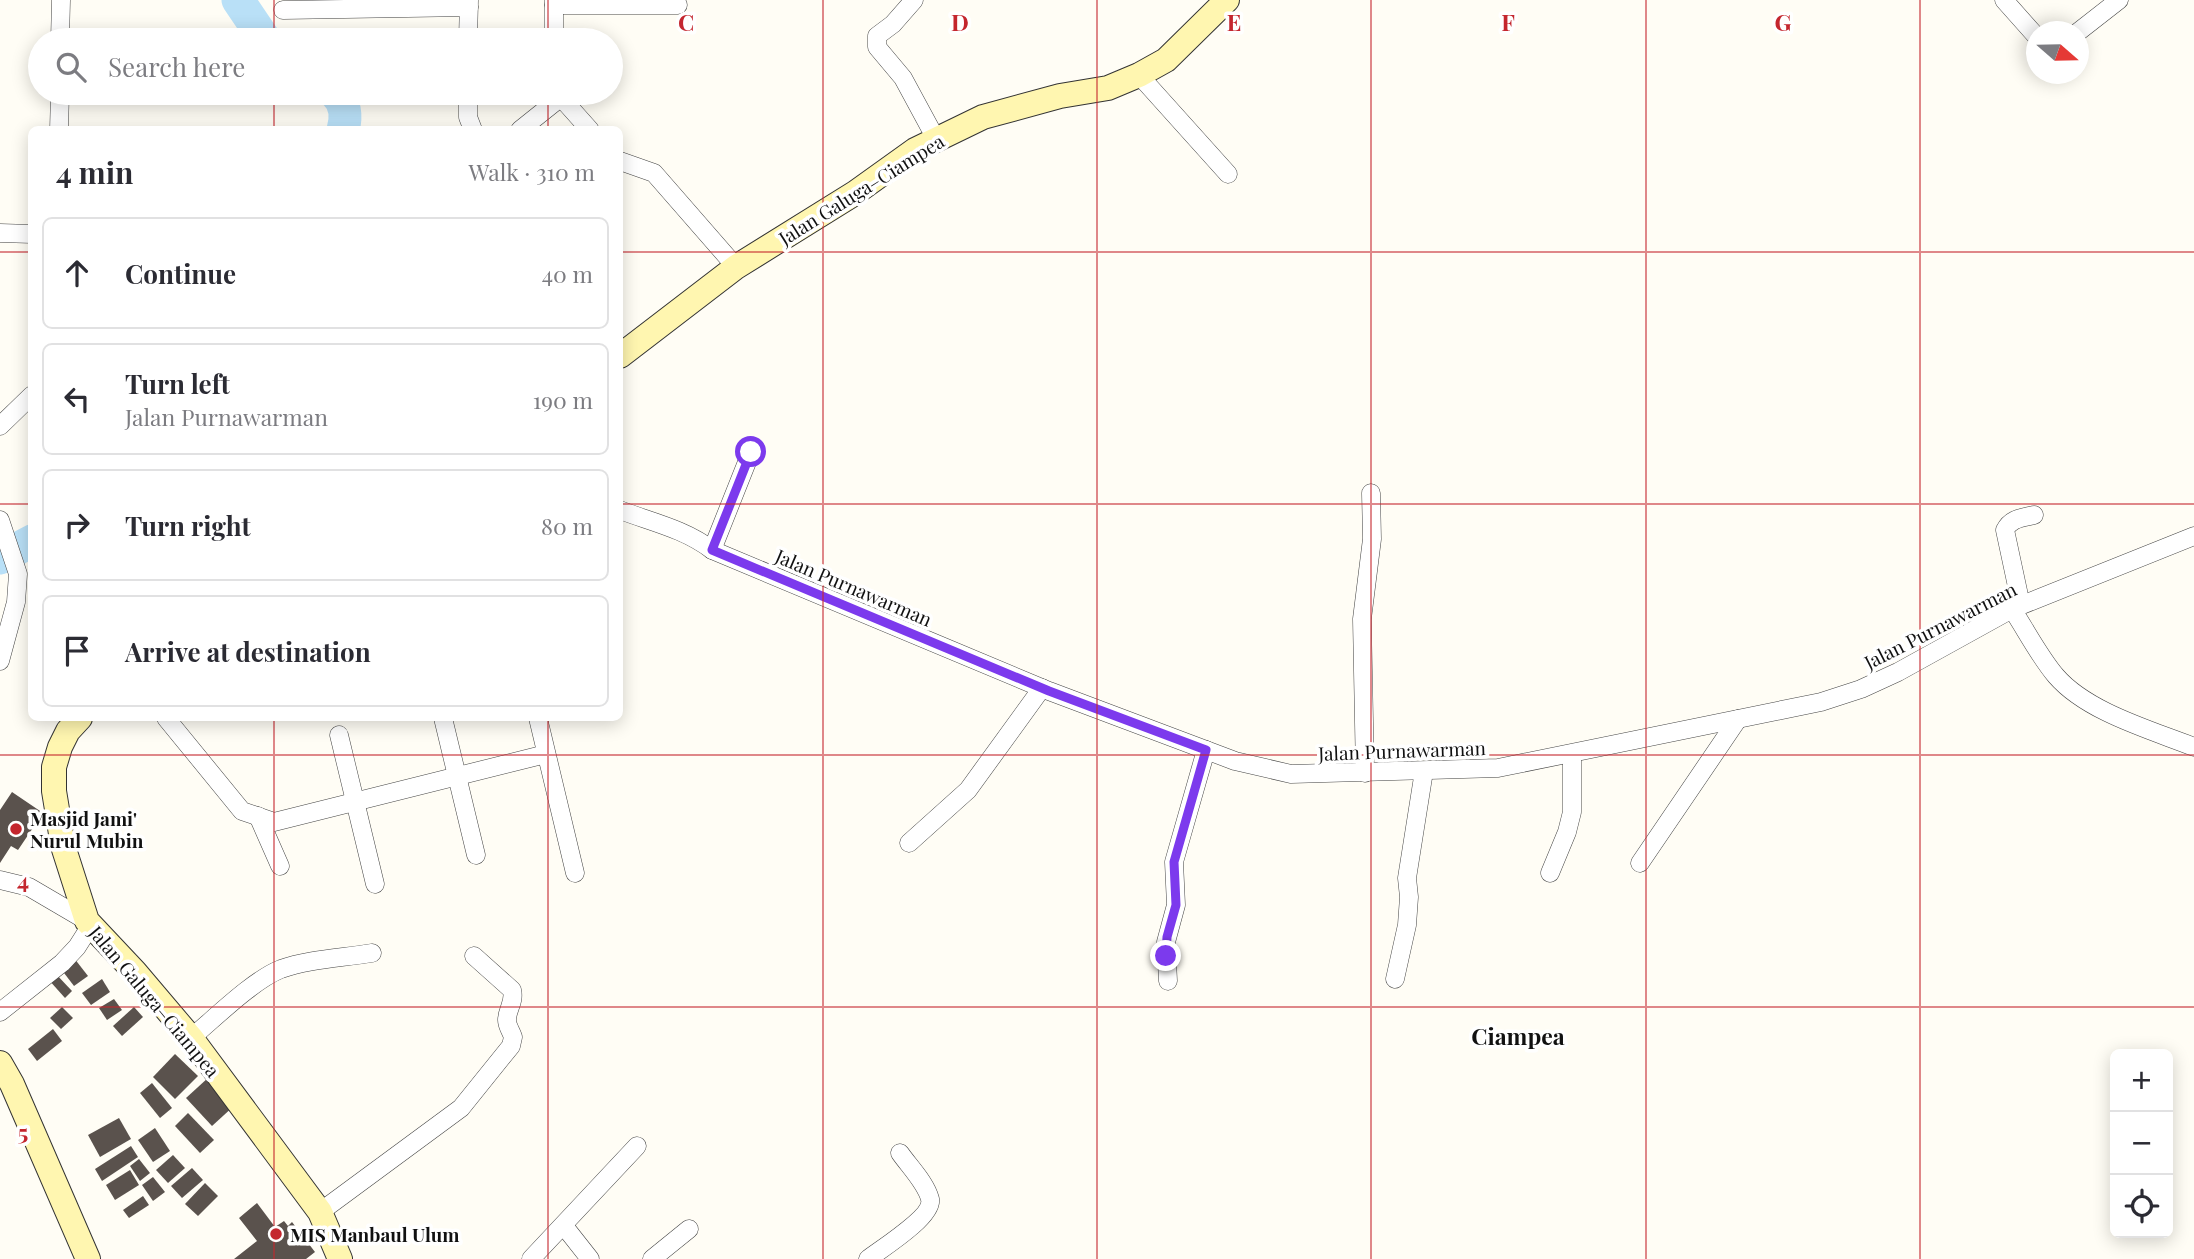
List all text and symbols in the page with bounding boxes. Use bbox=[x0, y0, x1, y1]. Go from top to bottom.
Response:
text: C bbox=[678, 6, 694, 37]
text: D bbox=[951, 6, 969, 37]
text: E bbox=[1227, 6, 1241, 37]
text: F bbox=[1501, 6, 1515, 37]
text: G bbox=[1775, 6, 1792, 37]
north arrow bbox=[2026, 21, 2089, 84]
search box bbox=[28, 28, 623, 105]
icon: search bbox=[52, 48, 90, 86]
text: Search here bbox=[108, 49, 245, 84]
street label: Jalan Galuga–Ciampea bbox=[773, 127, 949, 251]
text: 4 min bbox=[56, 152, 134, 192]
text: Walk · 310 m bbox=[469, 156, 595, 187]
icon: ahead bbox=[58, 254, 96, 292]
text: Continue bbox=[125, 256, 236, 291]
text: 40 m bbox=[542, 258, 593, 289]
text: Turn left bbox=[125, 366, 230, 401]
icon: left bbox=[58, 380, 96, 418]
text: 190 m bbox=[533, 384, 593, 415]
text: Jalan Purnawarman bbox=[125, 401, 328, 432]
route start bbox=[735, 436, 766, 467]
icon: right bbox=[58, 506, 96, 544]
text: Turn right bbox=[125, 508, 251, 543]
text: 80 m bbox=[541, 510, 593, 541]
street label: Jalan Purnawarman bbox=[771, 542, 937, 632]
street label: Jalan Purnawarman bbox=[1859, 575, 2021, 675]
icon: arrive bbox=[58, 632, 96, 670]
text: Arrive at destination bbox=[125, 634, 371, 669]
street label: Jalan Purnawarman bbox=[1317, 734, 1487, 766]
place label: Masjid Jami' Nurul Mubin bbox=[30, 805, 144, 853]
marker: Masjid Jami' Nurul Mubin bbox=[8, 821, 24, 837]
text: 4 bbox=[17, 864, 29, 895]
street label: Jalan Galuga–Ciampea bbox=[83, 919, 226, 1083]
route end bbox=[1150, 940, 1181, 971]
district label: Ciampea bbox=[1471, 1020, 1565, 1051]
map controls bbox=[2110, 1049, 2173, 1238]
button: + bbox=[2110, 1049, 2173, 1112]
button: − bbox=[2110, 1112, 2173, 1175]
text: 5 bbox=[18, 1116, 28, 1147]
button: locate bbox=[2110, 1175, 2173, 1238]
place label: MIS Manbaul Ulum bbox=[290, 1221, 460, 1247]
marker: MIS Manbaul Ulum bbox=[268, 1226, 284, 1242]

